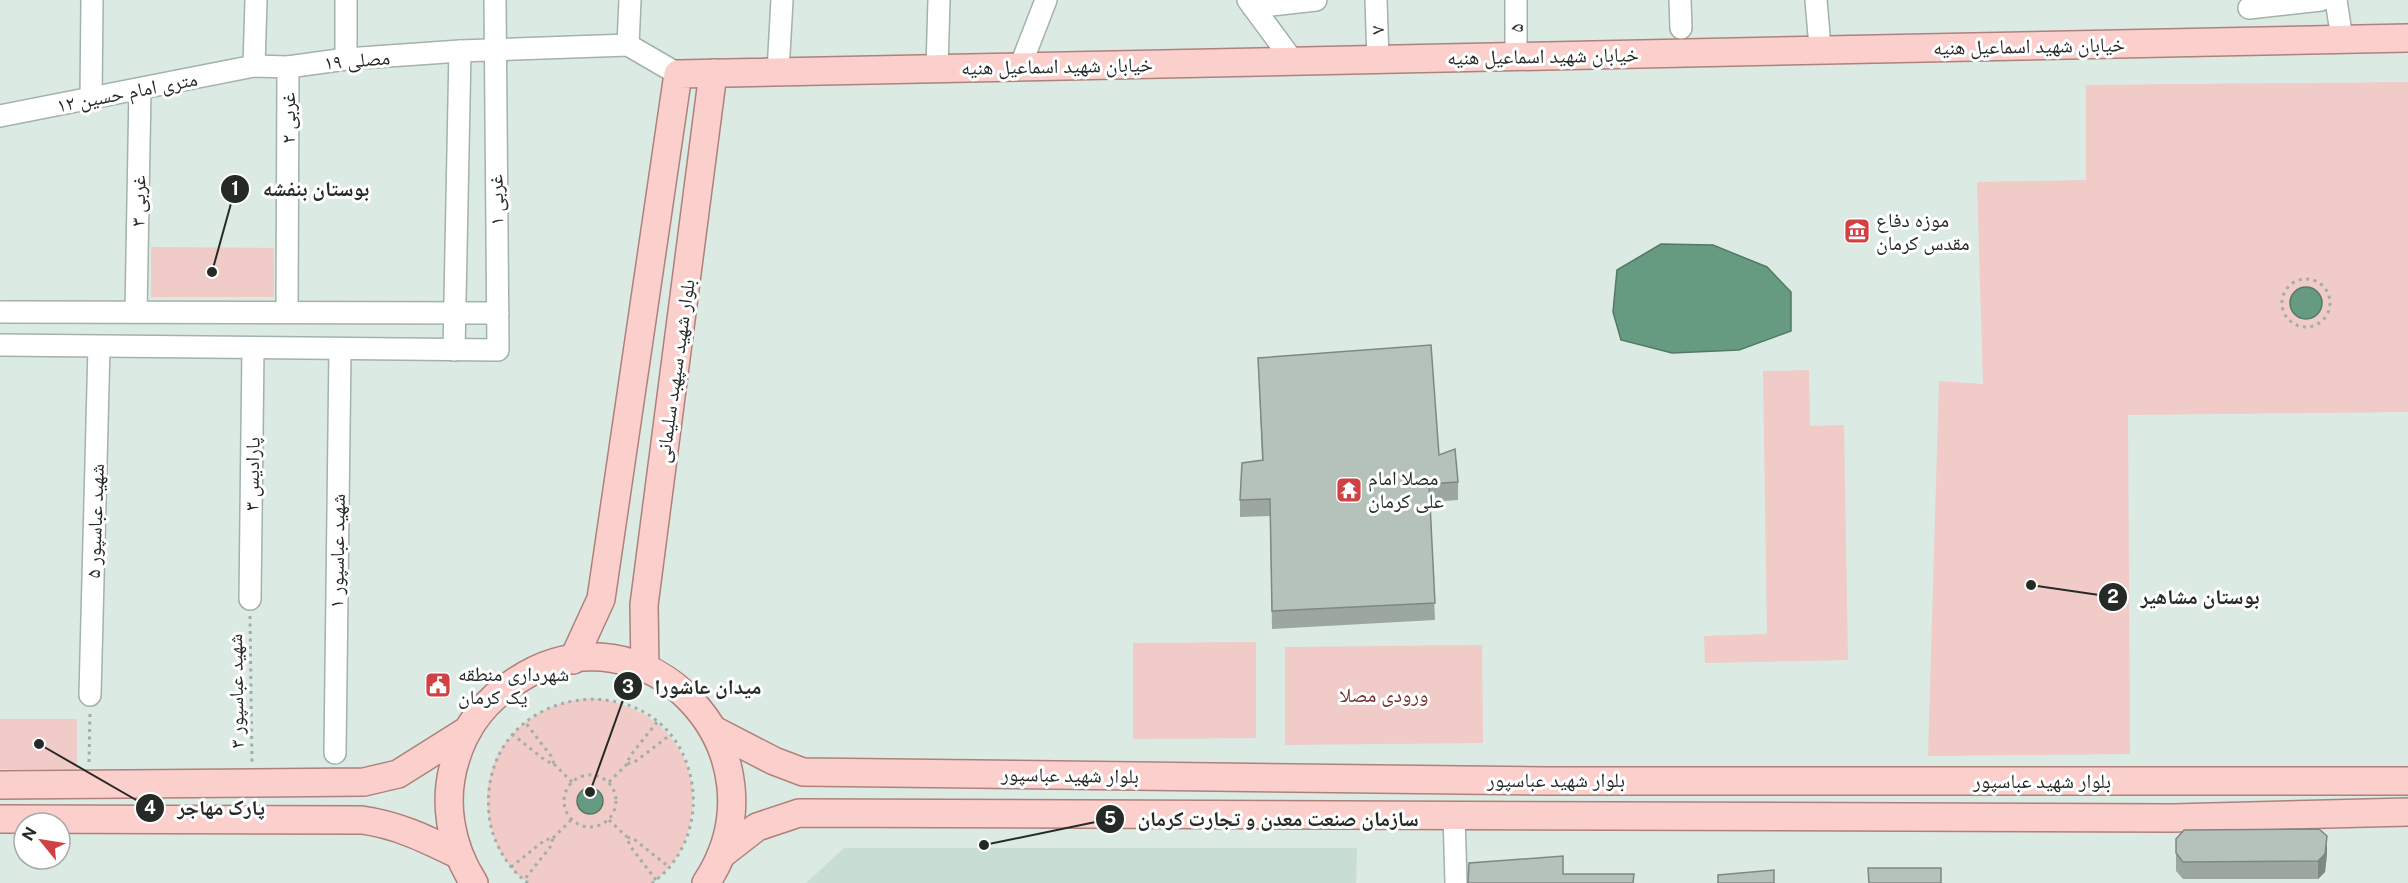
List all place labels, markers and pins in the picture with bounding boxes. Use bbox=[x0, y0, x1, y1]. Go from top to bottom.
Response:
callout: بوستان بنفشه bbox=[220, 169, 381, 208]
place label: موزه دفاع مقدس کرمان bbox=[1876, 208, 1970, 255]
museum icon: موزه دفاع مقدس کرمان bbox=[1842, 216, 1872, 246]
place label: مصلا امام علی کرمان bbox=[1368, 466, 1444, 513]
temple icon: مصلا امام علی کرمان bbox=[1334, 475, 1364, 505]
callout: بوستان مشاهیر bbox=[2098, 577, 2271, 616]
place label: شهرداری منطقه یک کرمان bbox=[458, 662, 569, 709]
callout: میدان عاشورا bbox=[613, 667, 773, 706]
public building icon: شهرداری منطقه یک کرمان bbox=[423, 670, 453, 700]
callout: پارک مهاجر bbox=[135, 789, 277, 828]
callout: سازمان صنعت معدن و تجارت کرمان bbox=[1095, 800, 1431, 839]

